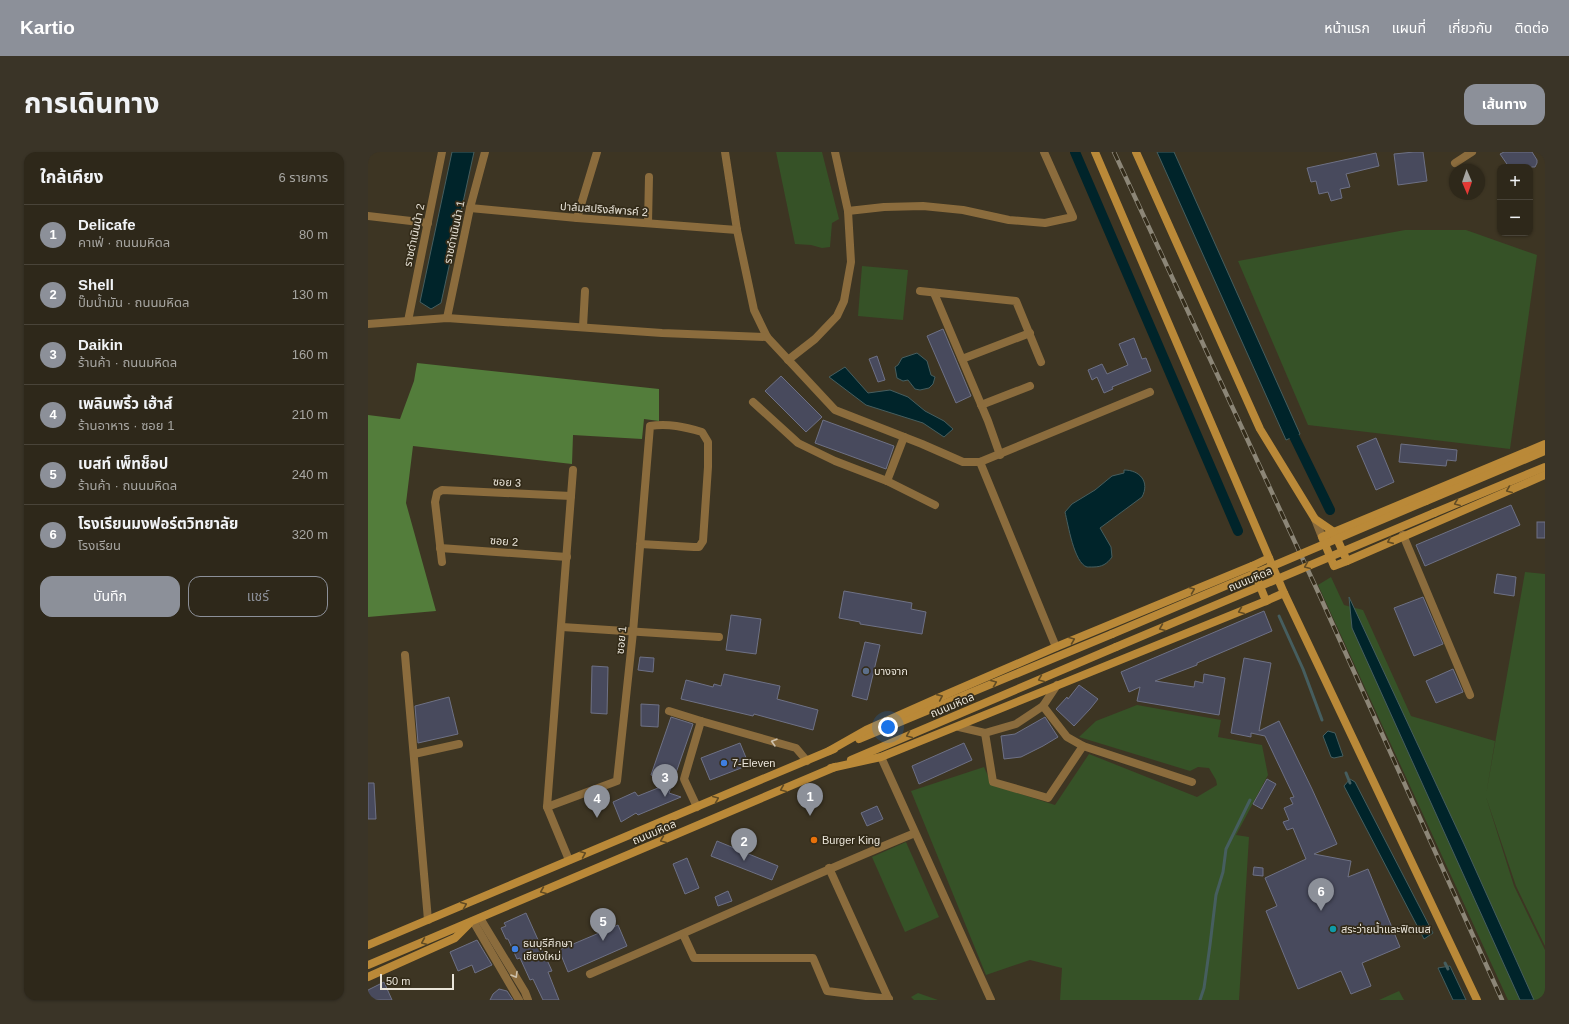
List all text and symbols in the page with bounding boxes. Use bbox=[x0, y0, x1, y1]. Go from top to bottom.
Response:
text: Kartio bbox=[20, 17, 75, 38]
text: หน้าแรก bbox=[1324, 20, 1370, 36]
text: แผนที่ bbox=[1392, 20, 1426, 36]
text: เกี่ยวกับ bbox=[1448, 20, 1493, 36]
text: ติดต่อ bbox=[1515, 20, 1549, 36]
button: เส้นทาง bbox=[1464, 84, 1545, 125]
text: การเดินทาง bbox=[24, 88, 159, 119]
north arrow bbox=[1449, 164, 1485, 200]
map controls bbox=[1497, 164, 1533, 236]
button: + bbox=[1497, 164, 1533, 200]
text: ใกล้เคียง bbox=[40, 168, 103, 187]
text: 6 รายการ bbox=[278, 170, 328, 185]
street label: ราชดำเนินน้า 1 bbox=[441, 199, 467, 265]
street label: ปาล์มสปริงส์พารค์ 2 bbox=[560, 200, 648, 218]
button: − bbox=[1497, 200, 1533, 236]
street label: ราชดำเนินน้า 2 bbox=[401, 202, 427, 268]
text: Delicafe bbox=[78, 216, 136, 233]
text: 1 bbox=[49, 227, 57, 242]
text: 80 m bbox=[299, 227, 328, 242]
text: คาเฟ่ · ถนนมหิดล bbox=[78, 235, 170, 250]
text: Shell bbox=[78, 276, 114, 293]
text: 2 bbox=[49, 287, 57, 302]
text: 130 m bbox=[292, 287, 328, 302]
text: ปั๊มน้ำมัน · ถนนมหิดล bbox=[78, 295, 189, 310]
text: Daikin bbox=[78, 336, 123, 353]
text: 3 bbox=[49, 347, 57, 362]
text: 160 m bbox=[292, 347, 328, 362]
text: ร้านค้า · ถนนมหิดล bbox=[78, 355, 177, 370]
text: เพลินพริ้ว เฮ้าส์ bbox=[78, 395, 173, 412]
text: 4 bbox=[49, 407, 57, 422]
text: 210 m bbox=[292, 407, 328, 422]
text: ร้านอาหาร · ซอย 1 bbox=[78, 418, 174, 433]
text: เบสท์ เพ็ทช็อป bbox=[78, 455, 168, 472]
text: 5 bbox=[49, 467, 57, 482]
text: 240 m bbox=[292, 467, 328, 482]
street label: ซอย 3 bbox=[493, 475, 521, 489]
text: ร้านค้า · ถนนมหิดล bbox=[78, 478, 177, 493]
one-way arrow bbox=[1506, 485, 1514, 493]
one-way arrow bbox=[1454, 499, 1461, 507]
text: โรงเรียนมงฟอร์ตวิทยาลัย bbox=[78, 515, 238, 532]
text: 6 bbox=[49, 527, 57, 542]
text: 320 m bbox=[292, 527, 328, 542]
street label: ซอย 2 bbox=[490, 534, 518, 548]
one-way arrow bbox=[1386, 537, 1393, 545]
text: โรงเรียน bbox=[78, 538, 121, 553]
one-way arrow bbox=[1304, 562, 1311, 570]
street label: ถนนมหิดล bbox=[1226, 564, 1274, 594]
button: บันทึก bbox=[40, 576, 180, 617]
button: แชร์ bbox=[188, 576, 328, 617]
one-way arrow bbox=[1188, 587, 1195, 595]
one-way arrow bbox=[1237, 607, 1244, 615]
one-way arrow bbox=[1159, 623, 1166, 631]
street label: ซอย 1 bbox=[614, 625, 628, 655]
one-way arrow bbox=[1068, 637, 1075, 645]
place label: บางจาก bbox=[874, 665, 908, 677]
marker: บางจาก bbox=[861, 666, 871, 676]
one-way arrow bbox=[1038, 674, 1046, 682]
one-way arrow bbox=[990, 680, 998, 688]
street label: ถนนมหิดล bbox=[928, 690, 976, 720]
one-way arrow bbox=[935, 694, 943, 702]
your location bbox=[878, 717, 898, 737]
one-way arrow bbox=[905, 731, 912, 739]
one-way arrow bbox=[771, 739, 778, 747]
place label: 7-Eleven bbox=[732, 757, 775, 769]
marker: 7-Eleven bbox=[719, 758, 729, 768]
pin: 3 bbox=[652, 764, 678, 797]
pin: 1 bbox=[797, 783, 823, 816]
one-way arrow bbox=[779, 784, 787, 792]
pin: 4 bbox=[584, 785, 610, 818]
one-way arrow bbox=[712, 796, 720, 804]
street label: ถนนมหิดล bbox=[630, 817, 678, 847]
pin: 2 bbox=[731, 828, 757, 861]
place label: Burger King bbox=[822, 834, 880, 846]
one-way arrow bbox=[659, 835, 667, 843]
marker: Burger King bbox=[809, 835, 819, 845]
one-way arrow bbox=[579, 851, 587, 859]
pin: 6 bbox=[1308, 878, 1334, 911]
one-way arrow bbox=[540, 886, 547, 894]
one-way arrow bbox=[459, 902, 467, 910]
pin: 5 bbox=[590, 908, 616, 941]
place label: สระว่ายน้ำและฟิตเนส bbox=[1341, 921, 1431, 935]
marker: สระว่ายน้ำและฟิตเนส bbox=[1328, 924, 1338, 934]
one-way arrow bbox=[420, 937, 427, 945]
place label: ธนบุรีศึกษา เชียงใหม่ bbox=[523, 937, 573, 962]
marker: ธนบุรีศึกษา เชียงใหม่ bbox=[510, 944, 520, 954]
one-way arrow bbox=[510, 971, 517, 978]
scale bar bbox=[380, 972, 454, 991]
text: 50 m bbox=[386, 975, 410, 987]

